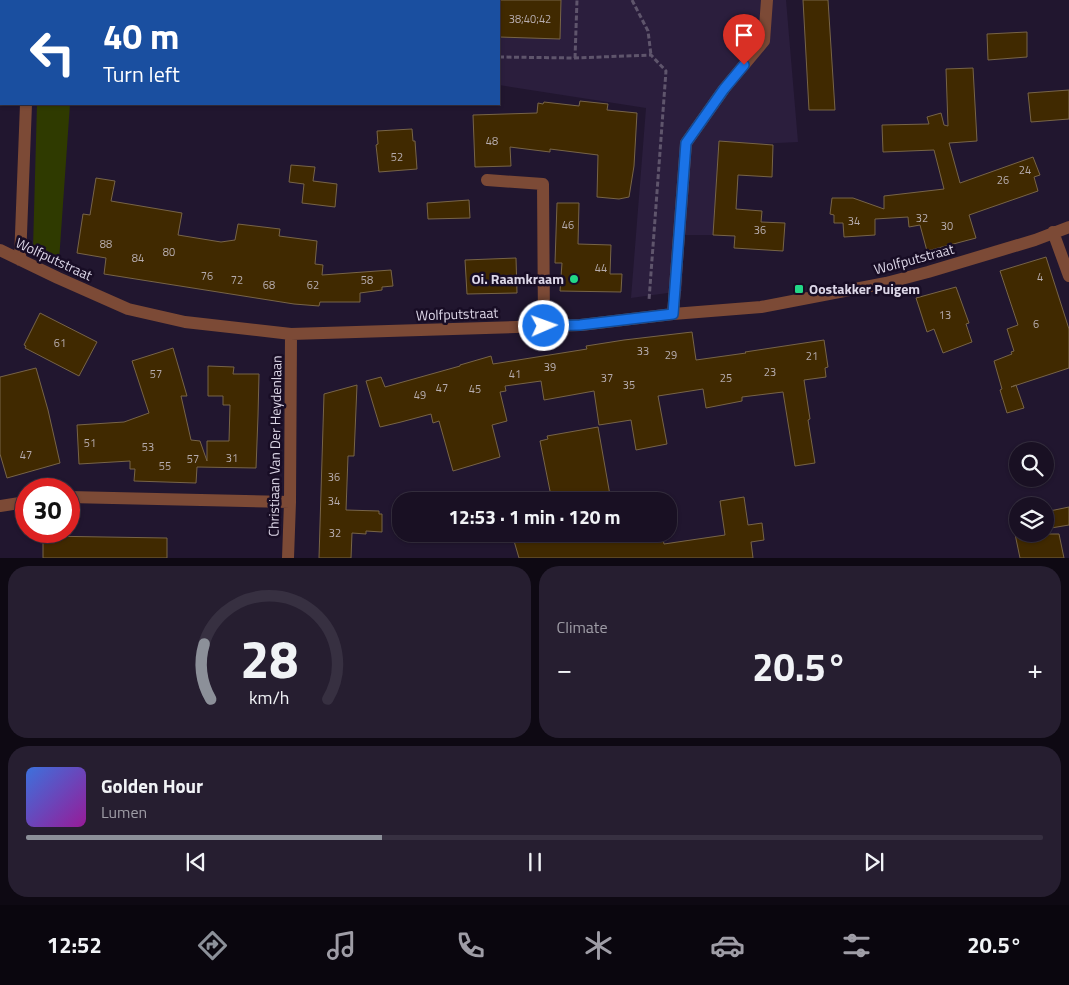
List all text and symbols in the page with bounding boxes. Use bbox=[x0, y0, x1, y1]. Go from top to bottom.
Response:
text: 40 m bbox=[103, 9, 179, 63]
house number: 38;40;42 bbox=[509, 11, 551, 27]
pin bbox=[723, 14, 765, 65]
icon: left bbox=[20, 20, 85, 85]
icon: arrive bbox=[730, 21, 758, 49]
text: Turn left bbox=[103, 57, 180, 91]
house number: 48 bbox=[486, 133, 498, 149]
house number: 52 bbox=[391, 149, 403, 165]
house number: 24 bbox=[1019, 162, 1031, 178]
house number: 26 bbox=[997, 172, 1009, 188]
house number: 32 bbox=[916, 210, 928, 226]
house number: 34 bbox=[848, 213, 860, 229]
house number: 46 bbox=[562, 217, 574, 233]
house number: 30 bbox=[941, 218, 953, 234]
house number: 36 bbox=[754, 222, 766, 238]
street label: Wolfputstraat bbox=[12, 232, 96, 285]
house number: 88 bbox=[100, 236, 112, 252]
street label: Wolfputstraat bbox=[871, 238, 956, 279]
house number: 80 bbox=[163, 244, 175, 260]
house number: 84 bbox=[132, 250, 144, 266]
house number: 44 bbox=[595, 260, 607, 276]
house number: 76 bbox=[201, 268, 213, 284]
place label: Oi. Raamkraam bbox=[471, 268, 564, 289]
house number: 4 bbox=[1037, 269, 1043, 285]
house number: 72 bbox=[231, 272, 243, 288]
house number: 58 bbox=[361, 272, 373, 288]
marker: Oi. Raamkraam bbox=[568, 273, 580, 285]
house number: 68 bbox=[263, 277, 275, 293]
house number: 62 bbox=[307, 277, 319, 293]
place label: Oostakker Puigem bbox=[809, 278, 920, 299]
marker: Oostakker Puigem bbox=[793, 283, 805, 295]
position arrow bbox=[517, 299, 569, 351]
street label: Wolfputstraat bbox=[415, 302, 499, 325]
house number: 13 bbox=[939, 307, 951, 323]
house number: 6 bbox=[1033, 316, 1039, 332]
house number: 61 bbox=[54, 335, 66, 351]
house number: 33 bbox=[637, 343, 649, 359]
house number: 29 bbox=[665, 347, 677, 363]
house number: 21 bbox=[806, 348, 818, 364]
street label: Christiaan Van Der Heydenlaan bbox=[262, 355, 287, 537]
house number: 39 bbox=[544, 359, 556, 375]
house number: 23 bbox=[764, 364, 776, 380]
house number: 57 bbox=[150, 366, 162, 382]
house number: 41 bbox=[509, 366, 521, 382]
house number: 37 bbox=[601, 370, 613, 386]
house number: 25 bbox=[720, 370, 732, 386]
house number: 35 bbox=[623, 377, 635, 393]
house number: 47 bbox=[436, 380, 448, 396]
house number: 45 bbox=[469, 381, 481, 397]
house number: 49 bbox=[414, 387, 426, 403]
house number: 51 bbox=[84, 435, 96, 451]
house number: 53 bbox=[142, 439, 154, 455]
map controls bbox=[1009, 442, 1054, 542]
button: search bbox=[1009, 442, 1054, 487]
house number: 47 bbox=[20, 447, 32, 463]
house number: 31 bbox=[226, 450, 238, 466]
house number: 57 bbox=[187, 451, 199, 467]
house number: 55 bbox=[159, 458, 171, 474]
house number: 36 bbox=[328, 469, 340, 485]
speed limit sign: 30 bbox=[15, 478, 80, 543]
house number: 34 bbox=[328, 493, 340, 509]
button: layers bbox=[1009, 497, 1054, 542]
text: 12:53 · 1 min · 120 m bbox=[448, 502, 621, 531]
house number: 32 bbox=[329, 525, 341, 541]
text: Climate bbox=[557, 615, 608, 639]
text: 28 bbox=[240, 619, 298, 698]
text: 20.5° bbox=[752, 638, 847, 696]
text: − bbox=[557, 647, 572, 690]
text: + bbox=[1027, 647, 1043, 690]
text: km/h bbox=[249, 684, 289, 711]
text: Golden Hour bbox=[101, 771, 203, 800]
text: Lumen bbox=[101, 800, 147, 824]
icon: previous bbox=[182, 848, 210, 876]
icon: pause bbox=[521, 848, 549, 876]
icon: next bbox=[860, 848, 888, 876]
text: 12:52 bbox=[47, 928, 102, 962]
icon: directions bbox=[195, 928, 230, 963]
icon: music bbox=[324, 928, 359, 963]
icon: phone bbox=[453, 928, 488, 963]
icon: climate bbox=[581, 928, 616, 963]
icon: car bbox=[710, 928, 745, 963]
icon: filters bbox=[839, 928, 874, 963]
text: 20.5° bbox=[967, 928, 1022, 962]

